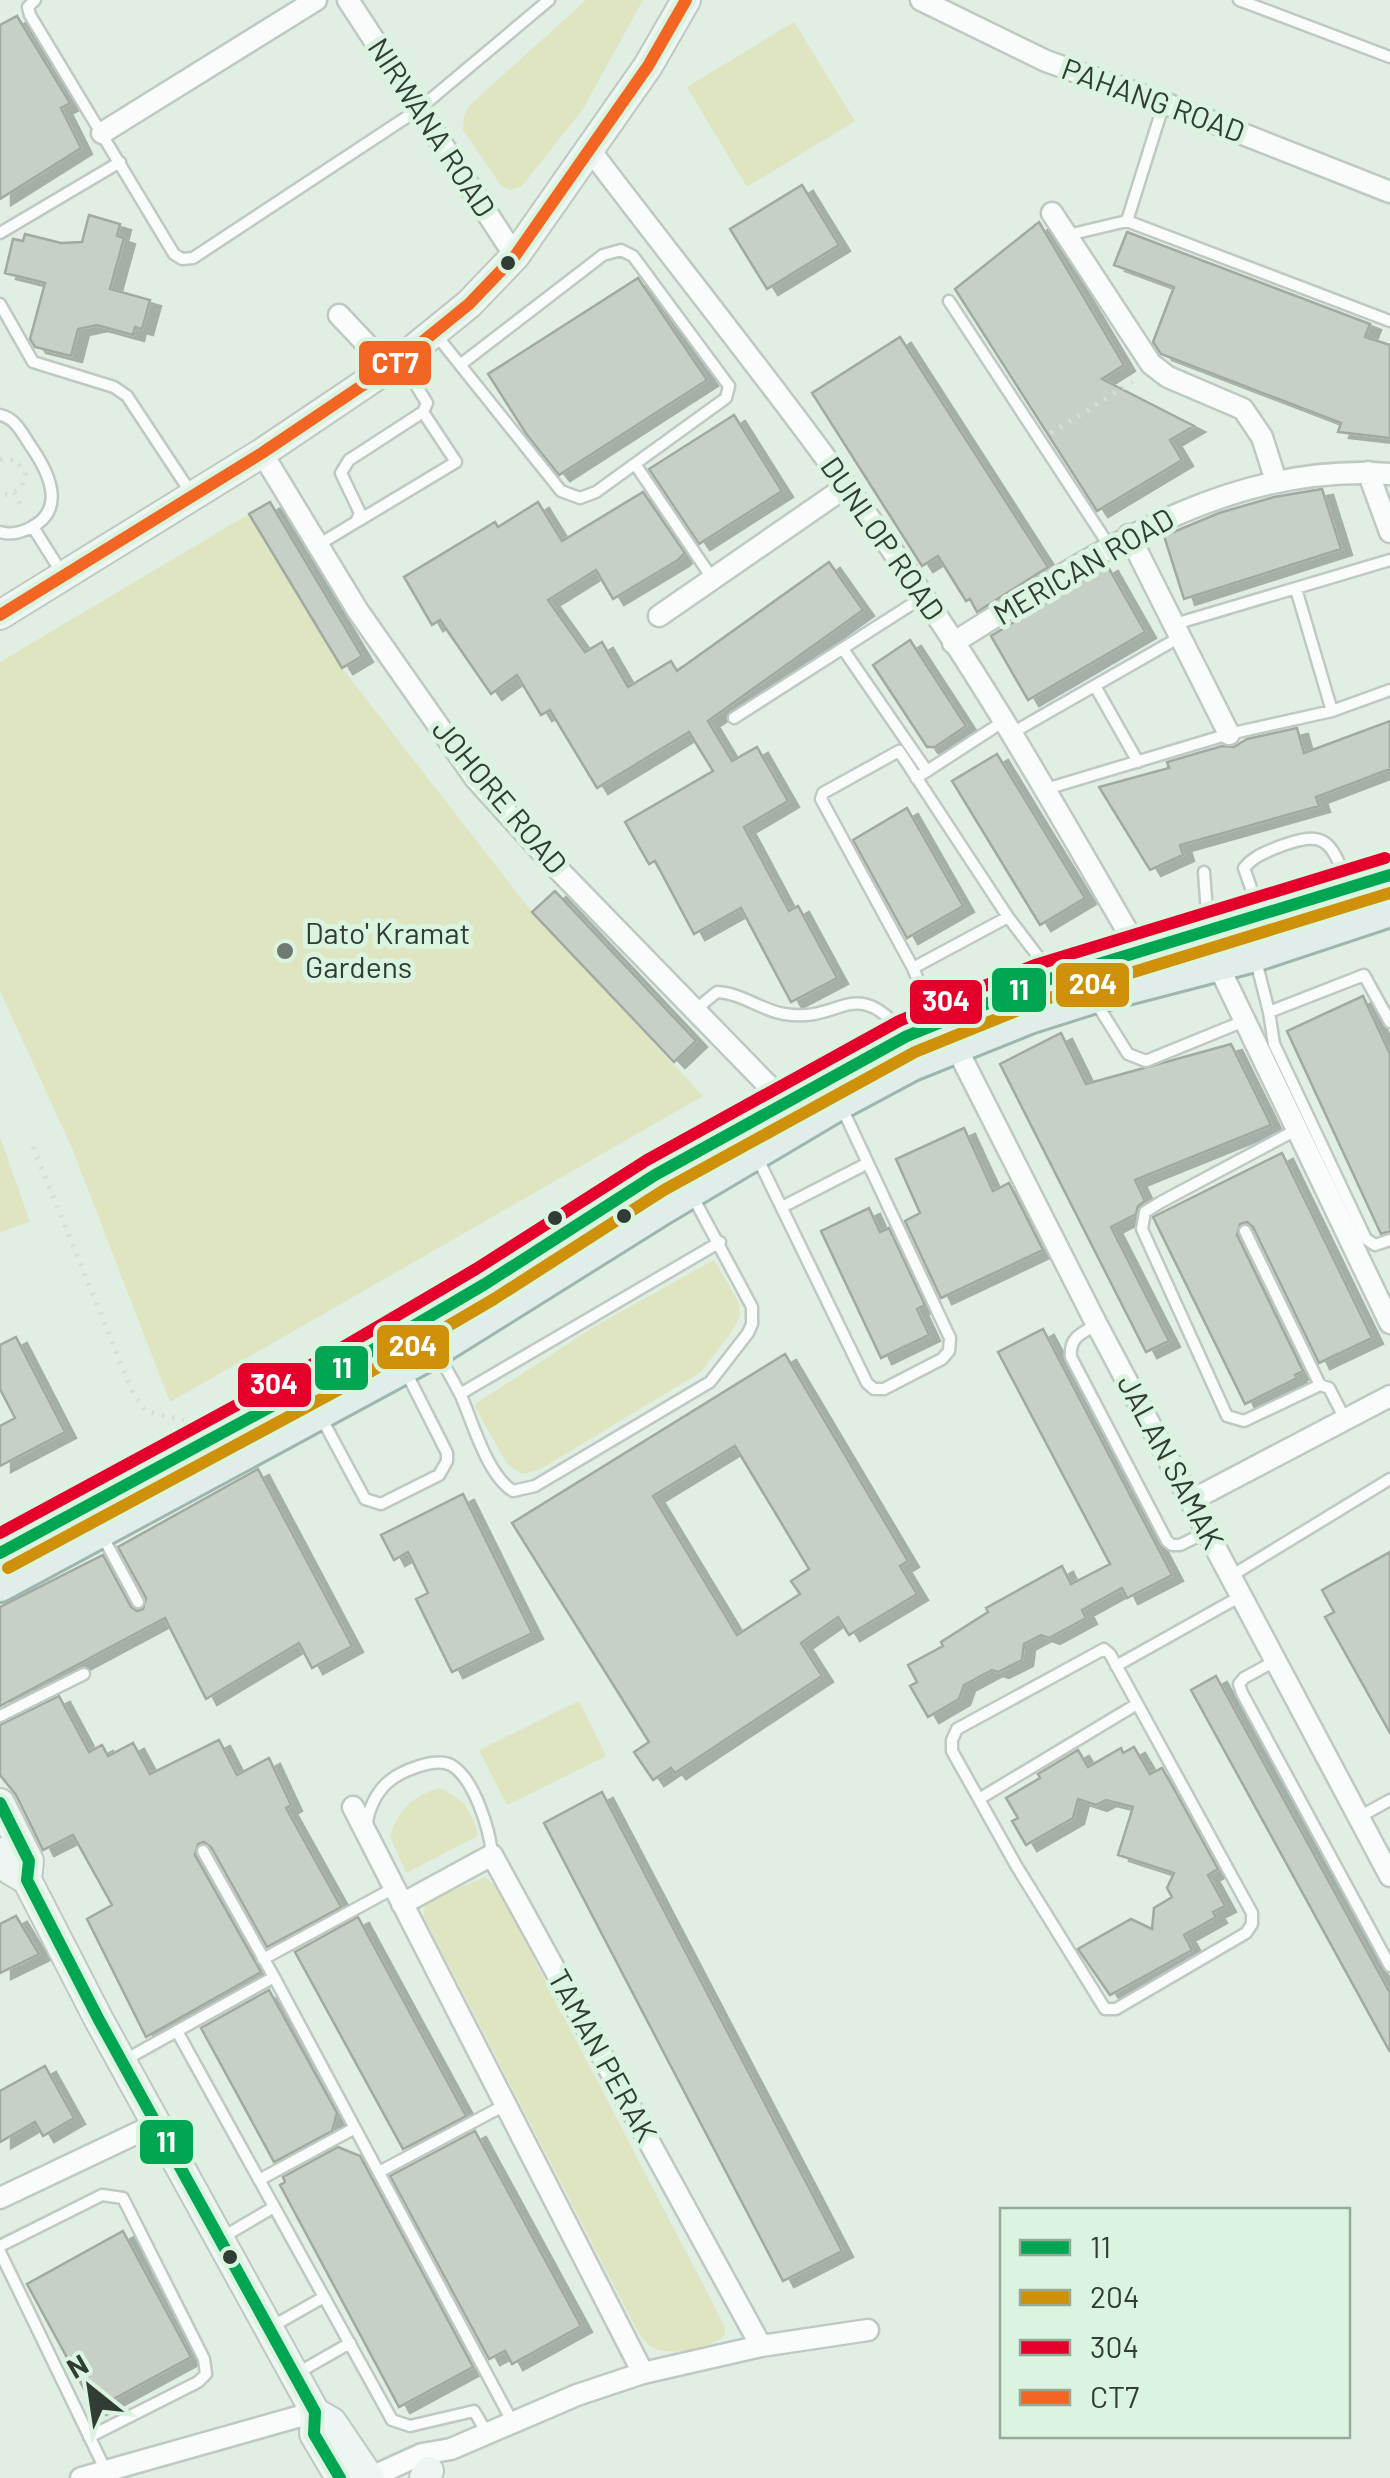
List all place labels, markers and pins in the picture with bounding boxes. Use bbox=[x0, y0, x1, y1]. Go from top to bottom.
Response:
unlabelled marker bbox=[498, 253, 518, 273]
place label: Dato' Kramat Gardens bbox=[305, 914, 470, 984]
marker: Dato' Kramat Gardens bbox=[274, 940, 296, 962]
unlabelled marker bbox=[614, 1206, 634, 1226]
unlabelled marker bbox=[545, 1208, 565, 1228]
unlabelled marker bbox=[220, 2247, 240, 2267]

